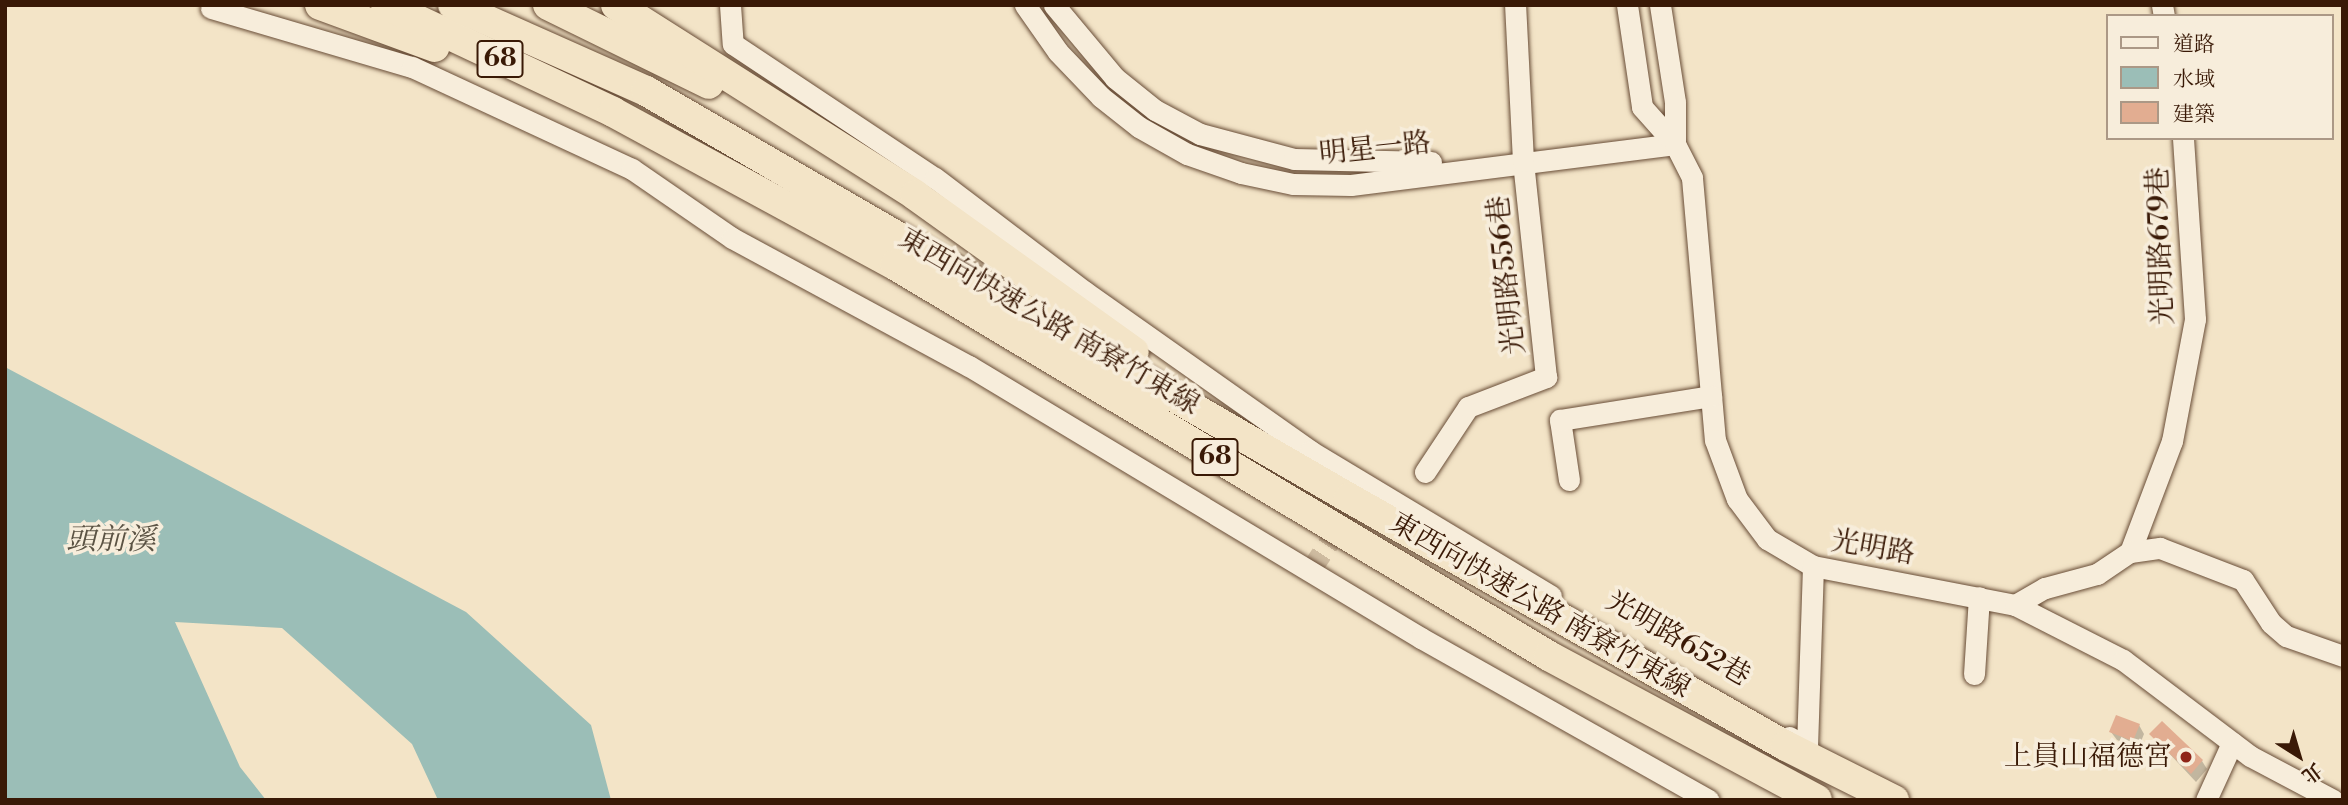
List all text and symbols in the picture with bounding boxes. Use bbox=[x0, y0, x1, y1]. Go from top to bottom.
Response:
legend bbox=[2106, 14, 2334, 140]
text: 道路 bbox=[2173, 32, 2215, 58]
road number: 68 bbox=[476, 36, 524, 82]
text: 水域 bbox=[2173, 67, 2215, 93]
text: 建築 bbox=[2173, 102, 2215, 128]
street label: 明星一路 bbox=[1318, 126, 1432, 172]
street label: 光明路679巷 bbox=[2141, 166, 2181, 326]
street label: 光明路556巷 bbox=[1482, 194, 1532, 356]
street label: 東西向快速公路 南寮竹東線 bbox=[893, 222, 1205, 422]
road number: 68 bbox=[1190, 435, 1240, 480]
street label: 東西向快速公路 南寮竹東線 bbox=[1384, 506, 1696, 706]
water label: 頭前溪 bbox=[66, 522, 156, 558]
street label: 光明路 bbox=[1829, 524, 1917, 572]
street label: 光明路652巷 bbox=[1600, 584, 1756, 694]
north arrow bbox=[2264, 721, 2334, 791]
place label: 上員山福德宮 bbox=[2004, 740, 2172, 774]
marker: 上員山福德宮 bbox=[2178, 749, 2194, 765]
text: 北 bbox=[2297, 757, 2326, 788]

